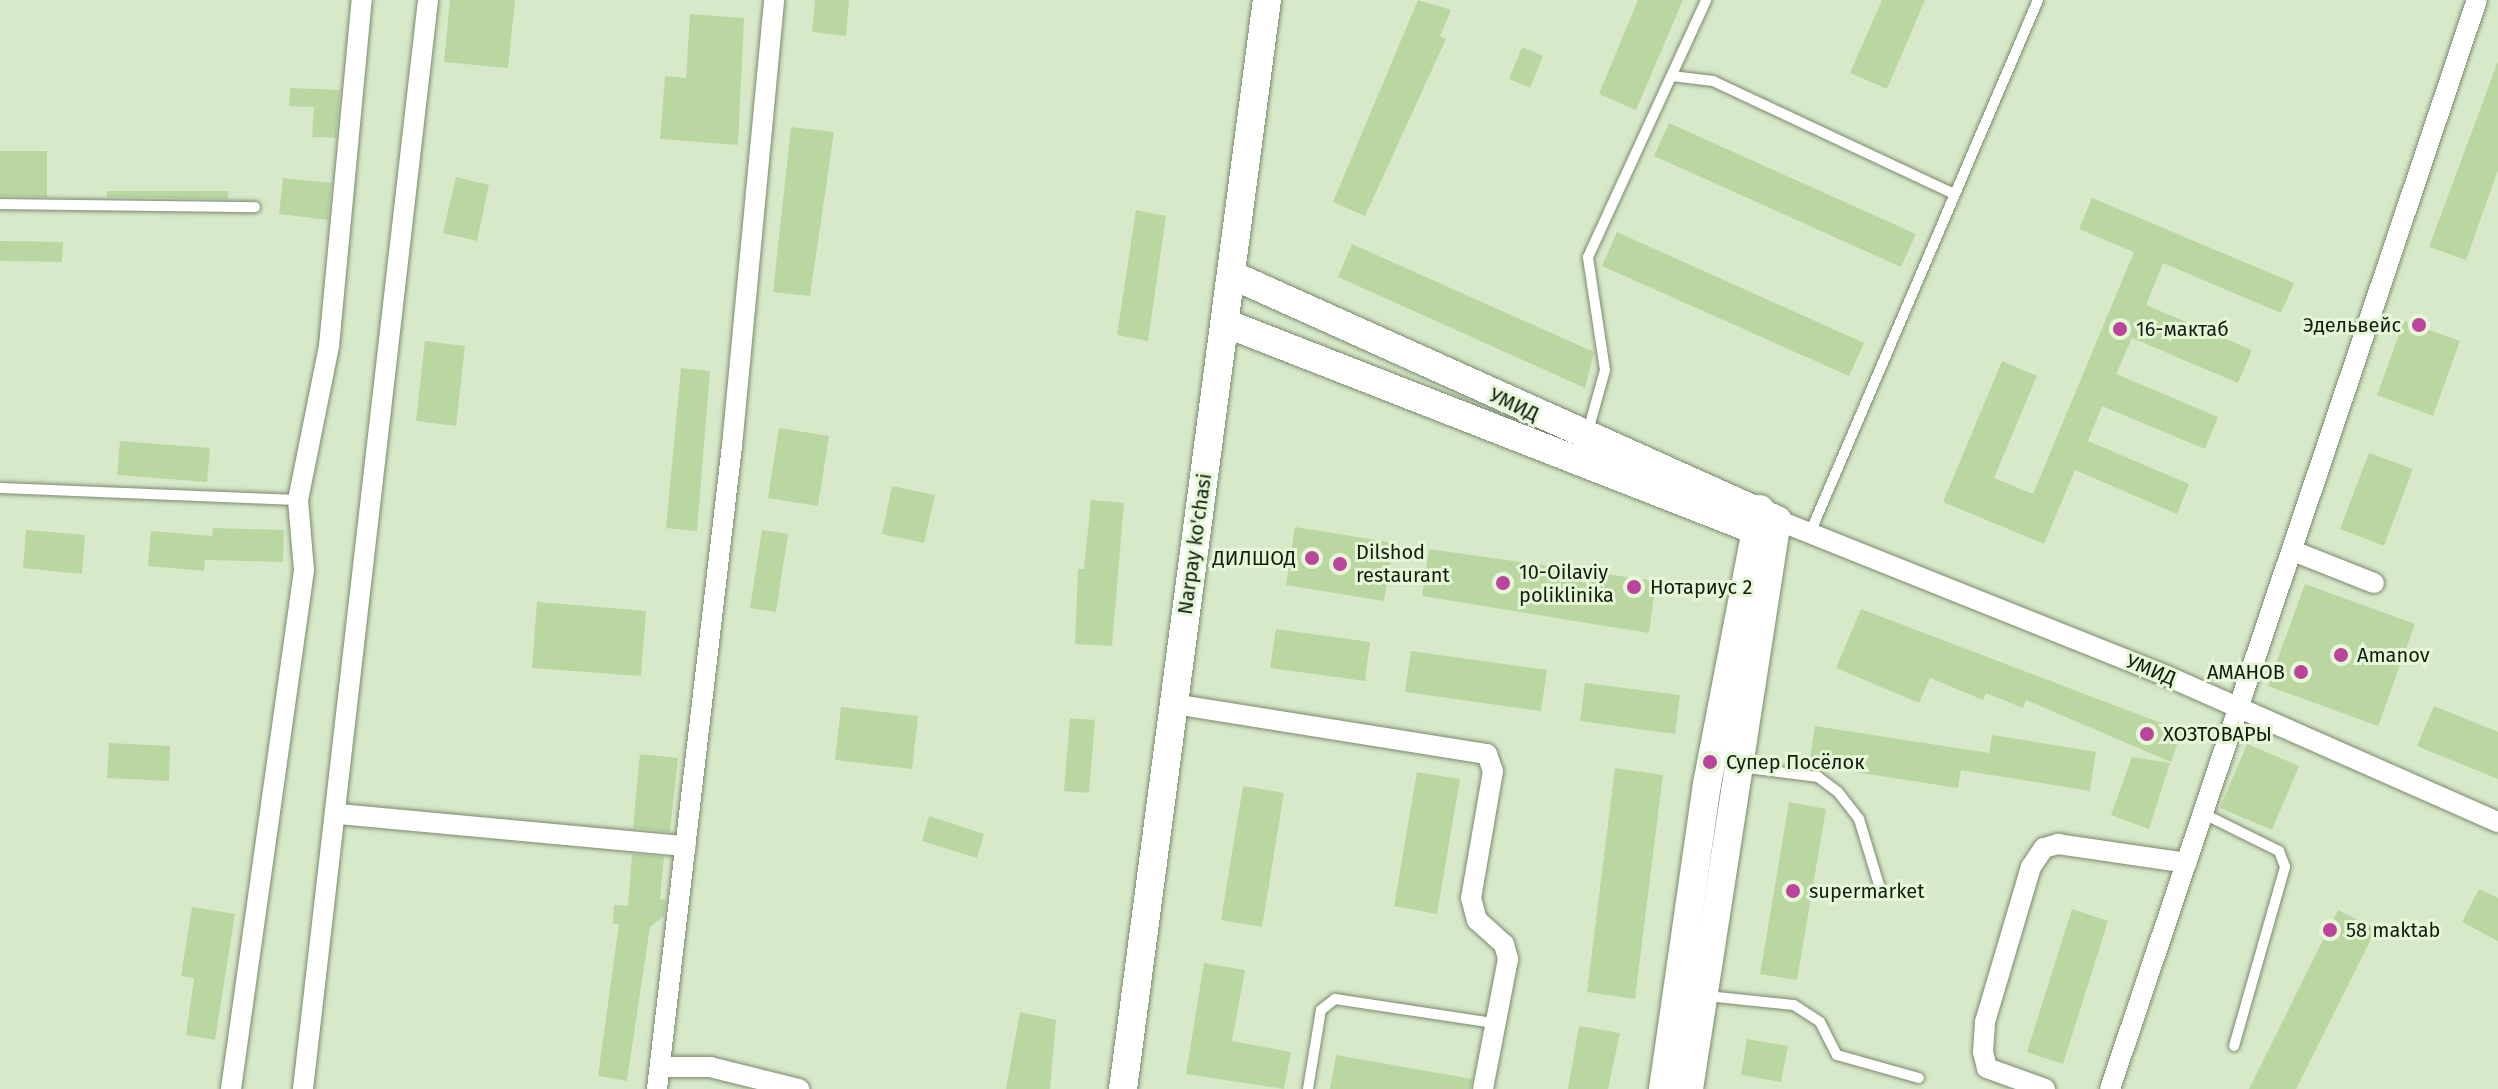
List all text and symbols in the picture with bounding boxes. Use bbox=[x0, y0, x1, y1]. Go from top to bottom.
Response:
place label: Эдельвейс bbox=[2303, 313, 2401, 337]
marker: Эдельвейс bbox=[2408, 314, 2430, 336]
place label: 16-мактаб bbox=[2136, 317, 2229, 341]
marker: 16-мактаб bbox=[2111, 320, 2129, 338]
street label: УМИД bbox=[1485, 383, 1543, 427]
street label: Narpay ko'chasi bbox=[1173, 472, 1217, 616]
place label: Dilshod restaurant bbox=[1356, 540, 1450, 587]
place label: ДИЛШОД bbox=[1213, 546, 1296, 570]
marker: ДИЛШОД bbox=[1303, 549, 1321, 567]
marker: Dilshod restaurant bbox=[1331, 555, 1349, 573]
place label: 10-Oilaviy poliklinika bbox=[1519, 560, 1614, 607]
marker: 10-Oilaviy poliklinika bbox=[1494, 574, 1512, 592]
place label: Нотариус 2 bbox=[1650, 575, 1752, 599]
marker: Нотариус 2 bbox=[1625, 578, 1643, 596]
place label: Amanov bbox=[2357, 643, 2430, 667]
marker: Amanov bbox=[2332, 646, 2350, 664]
street label: УМИД bbox=[2122, 649, 2180, 691]
place label: АМАНОВ bbox=[2207, 660, 2285, 684]
marker: АМАНОВ bbox=[2292, 663, 2310, 681]
place label: ХОЗТОВАРЫ bbox=[2163, 722, 2272, 746]
marker: ХОЗТОВАРЫ bbox=[2138, 725, 2156, 743]
place label: Супер Посёлок bbox=[1726, 750, 1865, 774]
marker: Супер Посёлок bbox=[1701, 753, 1719, 771]
place label: supermarket bbox=[1809, 879, 1924, 903]
marker: supermarket bbox=[1784, 882, 1802, 900]
place label: 58 maktab bbox=[2346, 918, 2440, 942]
marker: 58 maktab bbox=[2321, 921, 2339, 939]

